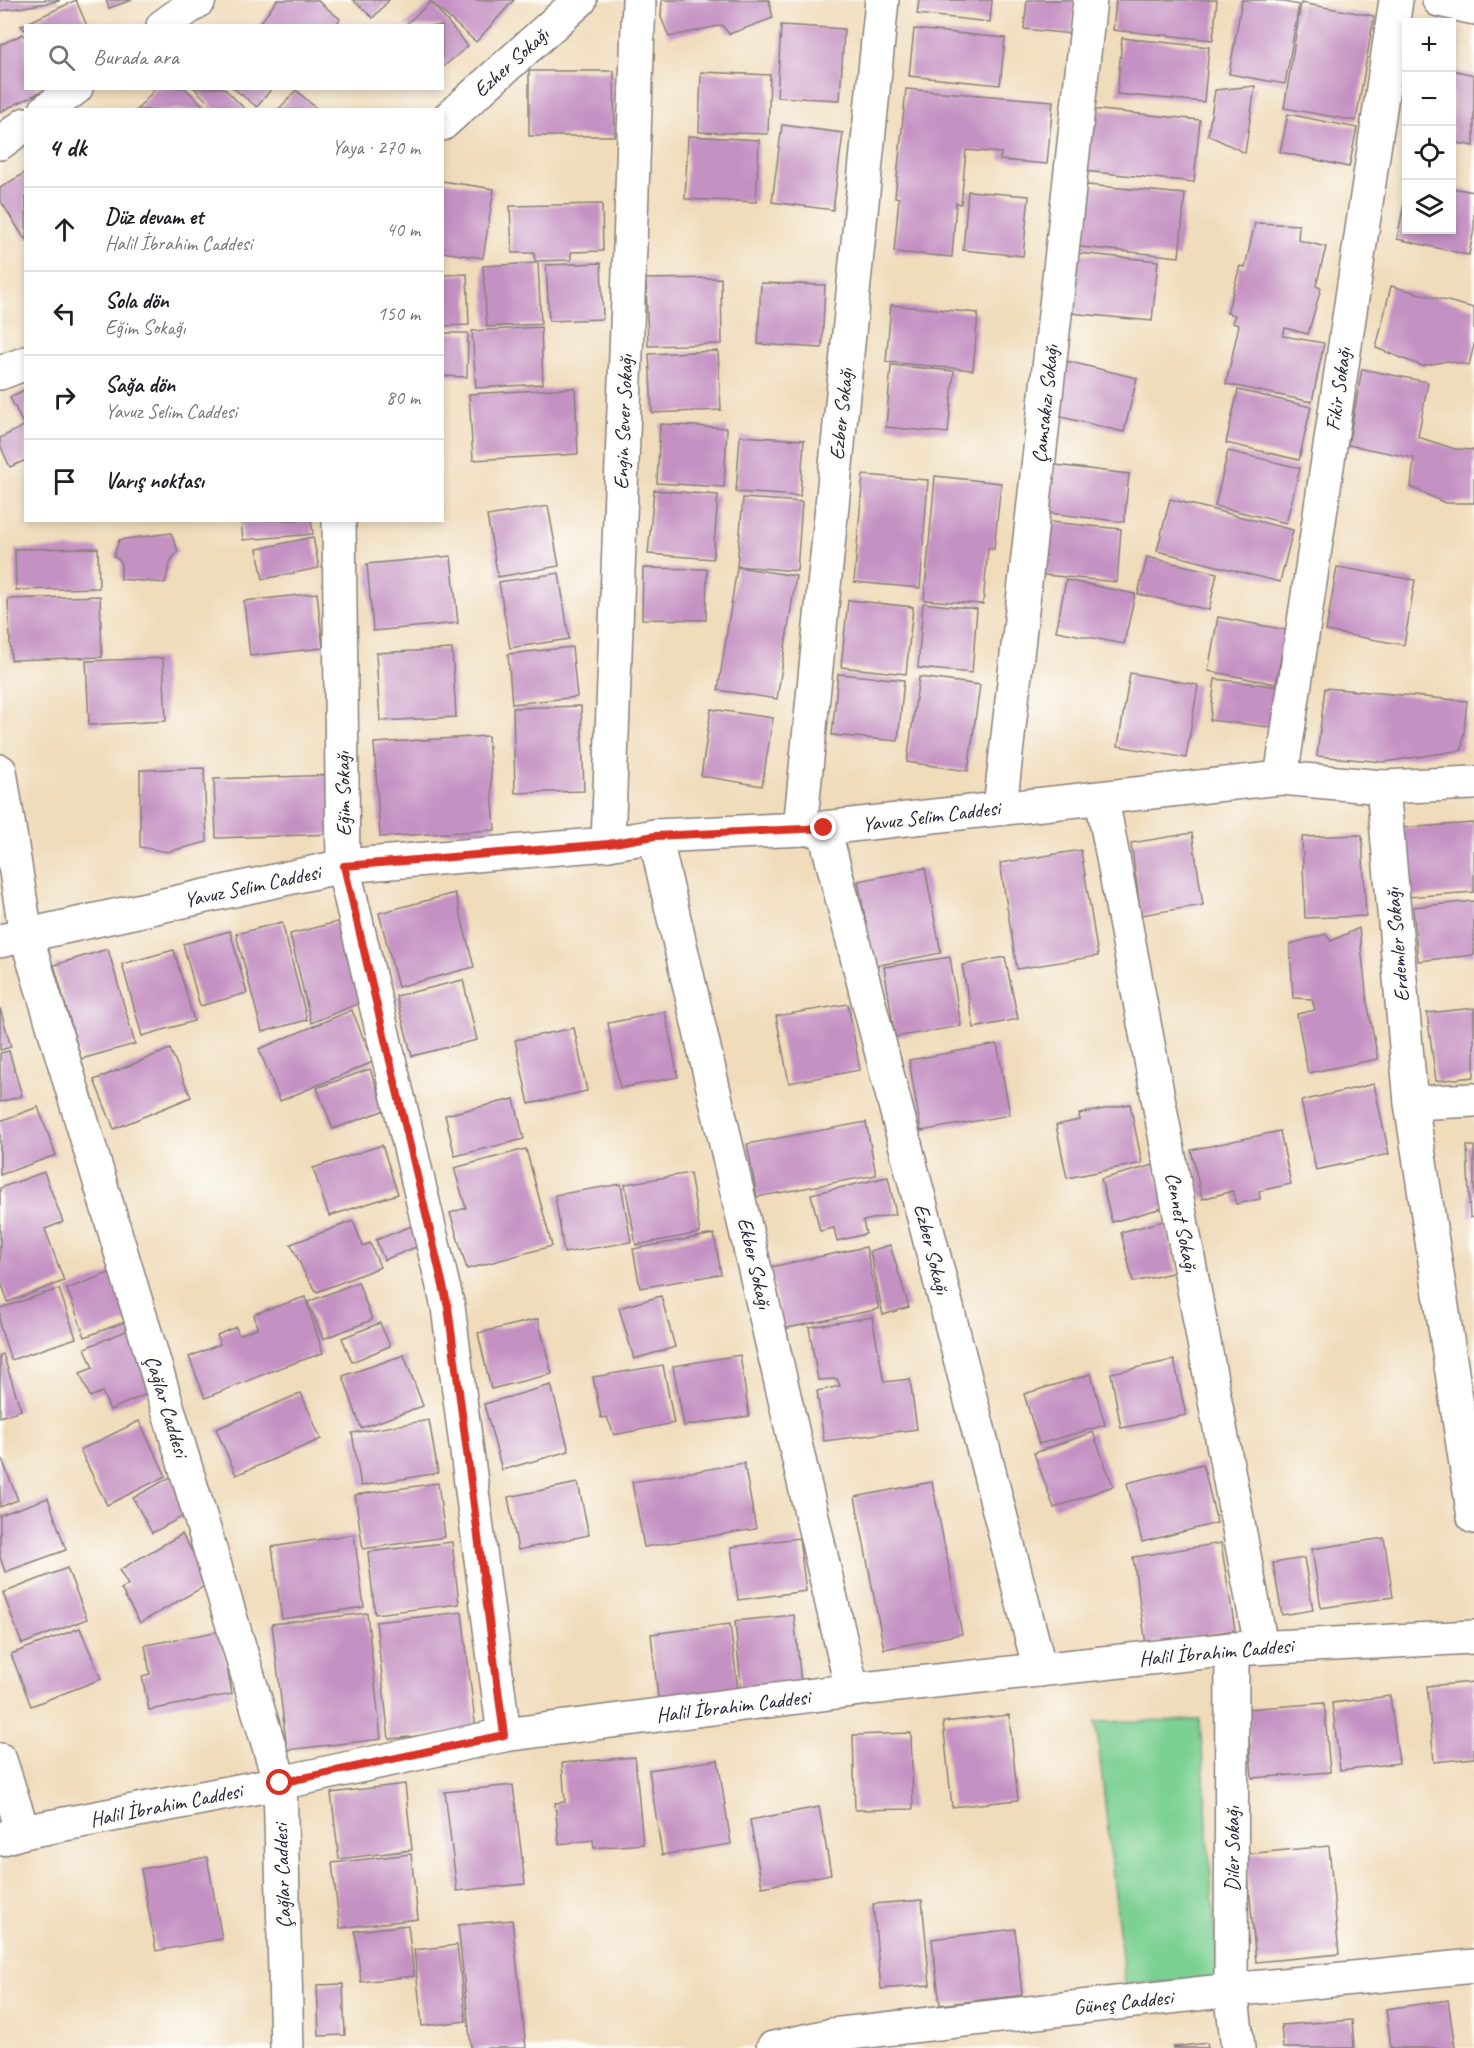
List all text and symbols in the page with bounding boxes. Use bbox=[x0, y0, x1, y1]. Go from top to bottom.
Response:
map controls bbox=[1402, 18, 1456, 234]
button: + bbox=[1402, 18, 1456, 72]
street label: Ezher Sokağı bbox=[468, 21, 555, 103]
search box bbox=[24, 24, 444, 90]
icon: search bbox=[45, 41, 78, 74]
text: Burada ara bbox=[93, 43, 179, 71]
button: − bbox=[1402, 72, 1456, 126]
button: locate bbox=[1402, 126, 1456, 180]
text: 4 dk bbox=[48, 131, 86, 164]
text: Yaya · 270 m bbox=[332, 135, 420, 160]
button: layers bbox=[1402, 180, 1456, 234]
text: Düz devam et bbox=[105, 203, 203, 231]
icon: ahead bbox=[48, 213, 81, 246]
text: 40 m bbox=[386, 217, 420, 242]
text: Halil İbrahim Caddesi bbox=[105, 231, 252, 256]
text: Sola dön bbox=[105, 287, 169, 315]
icon: left bbox=[48, 297, 81, 330]
text: 150 m bbox=[377, 301, 420, 326]
text: Eğim Sokağı bbox=[105, 315, 186, 340]
street label: Çamsakızı Sokağı bbox=[1026, 343, 1064, 464]
street label: Fikir Sokağı bbox=[1319, 345, 1357, 432]
street label: Engin Sever Sokağı bbox=[608, 353, 638, 490]
street label: Ezber Sokağı bbox=[823, 366, 859, 461]
text: Sağa dön bbox=[105, 371, 175, 399]
icon: right bbox=[48, 381, 81, 414]
text: 80 m bbox=[386, 385, 420, 410]
text: Yavuz Selim Caddesi bbox=[105, 399, 237, 424]
icon: arrive bbox=[48, 465, 81, 498]
text: Varış noktası bbox=[105, 467, 204, 495]
street label: Eğim Sokağı bbox=[329, 750, 357, 837]
street label: Yavuz Selim Caddesi bbox=[861, 794, 1004, 837]
route end bbox=[810, 814, 836, 840]
street label: Yavuz Selim Caddesi bbox=[182, 858, 325, 913]
street label: Erdemler Sokağı bbox=[1379, 886, 1415, 1003]
street label: Cennet Sokağı bbox=[1160, 1170, 1205, 1275]
street label: Ezber Sokağı bbox=[908, 1201, 956, 1298]
street label: Ekber Sokağı bbox=[732, 1215, 778, 1312]
street label: Çağlar Caddesi bbox=[139, 1352, 196, 1463]
street label: Halil İbrahim Caddesi bbox=[1138, 1632, 1297, 1672]
street label: Halil İbrahim Caddesi bbox=[655, 1683, 814, 1728]
route start bbox=[266, 1769, 292, 1795]
street label: Halil İbrahim Caddesi bbox=[88, 1777, 247, 1833]
street label: Diler Sokağı bbox=[1219, 1805, 1245, 1892]
street label: Çağlar Caddesi bbox=[267, 1820, 297, 1929]
street label: Güneş Caddesi bbox=[1072, 1984, 1177, 2020]

